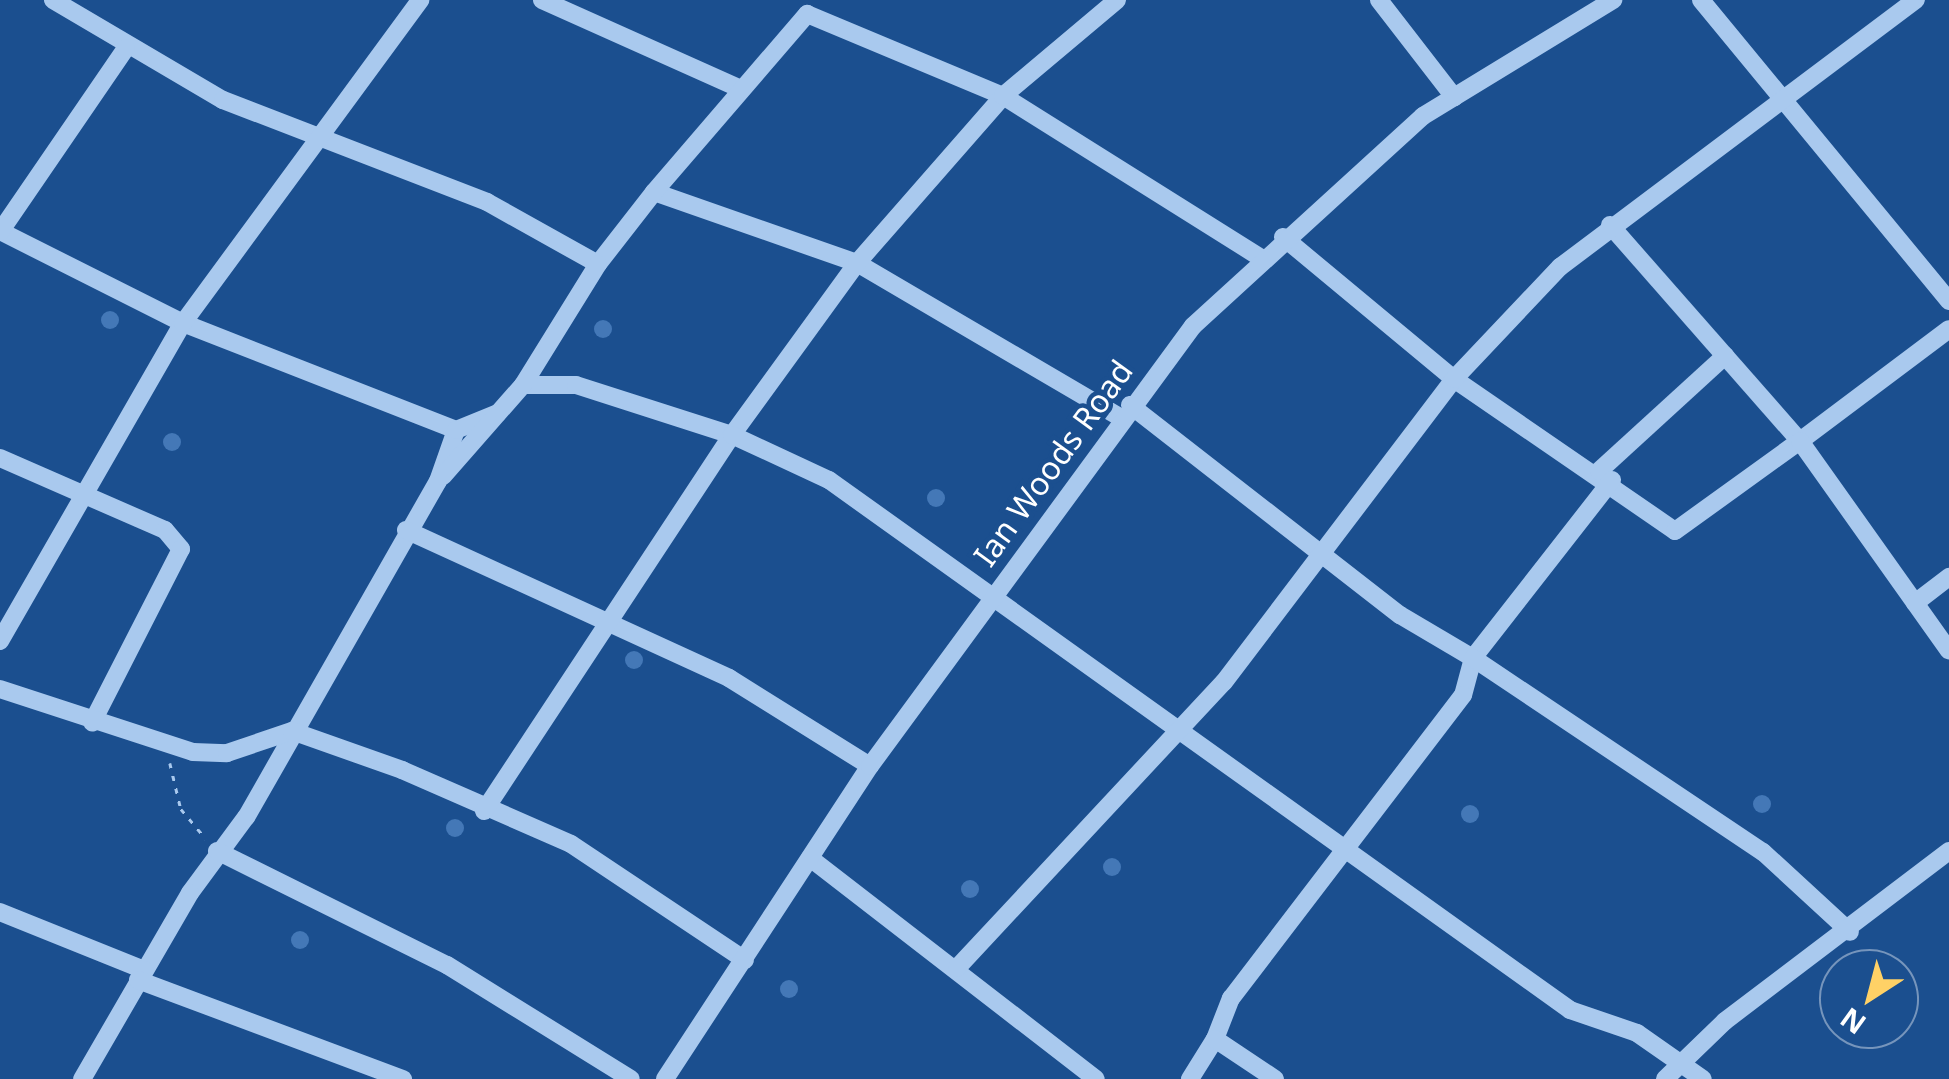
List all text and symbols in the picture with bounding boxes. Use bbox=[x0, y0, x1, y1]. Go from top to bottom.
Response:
street label: Ian Woods Road bbox=[965, 353, 1141, 573]
north arrow bbox=[1819, 949, 1919, 1049]
text: N bbox=[1832, 1000, 1873, 1044]

